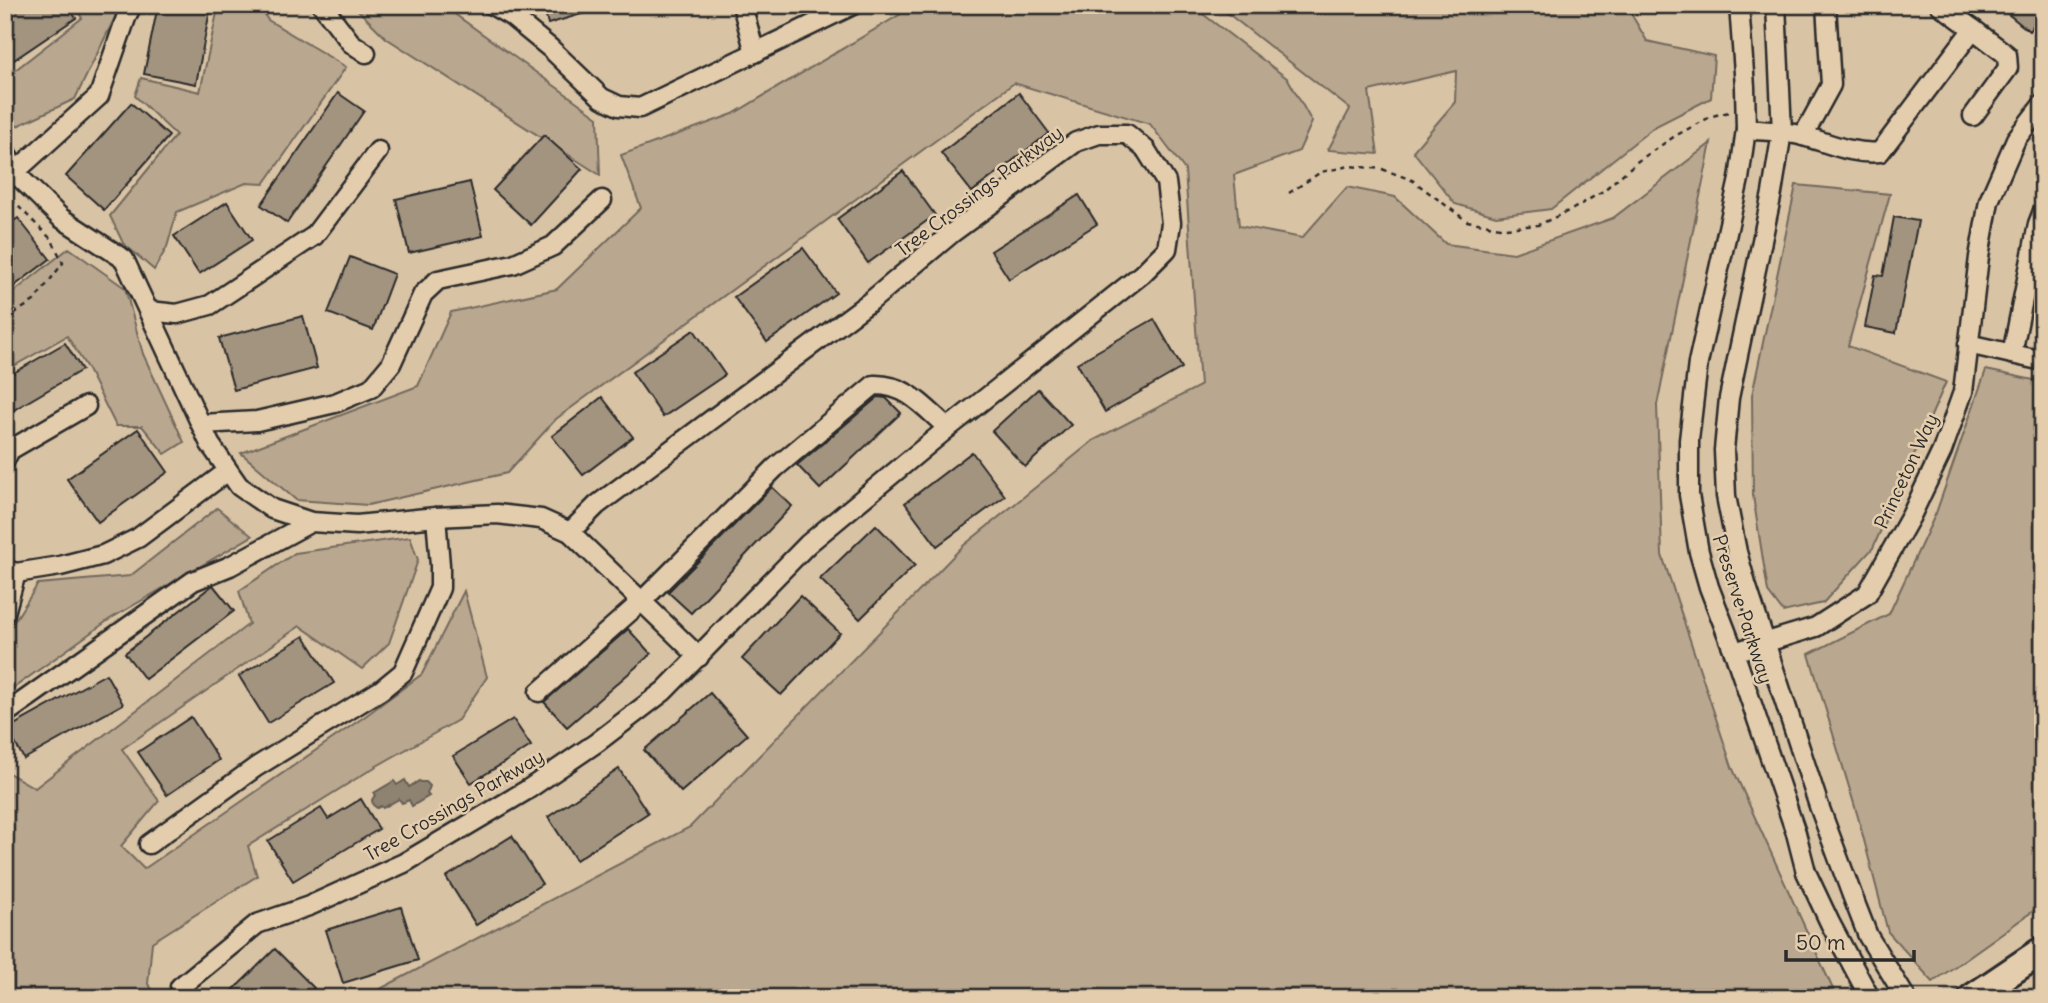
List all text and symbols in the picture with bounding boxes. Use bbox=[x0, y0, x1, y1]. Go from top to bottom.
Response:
street label: Tree Crossings Parkway bbox=[891, 120, 1067, 262]
street label: Princeton Way bbox=[1869, 409, 1943, 533]
street label: Preserve Parkway bbox=[1708, 531, 1778, 687]
street label: Tree Crossings Parkway bbox=[360, 744, 548, 866]
scale bar bbox=[1786, 919, 1913, 963]
text: 50 m bbox=[1796, 929, 1845, 956]

